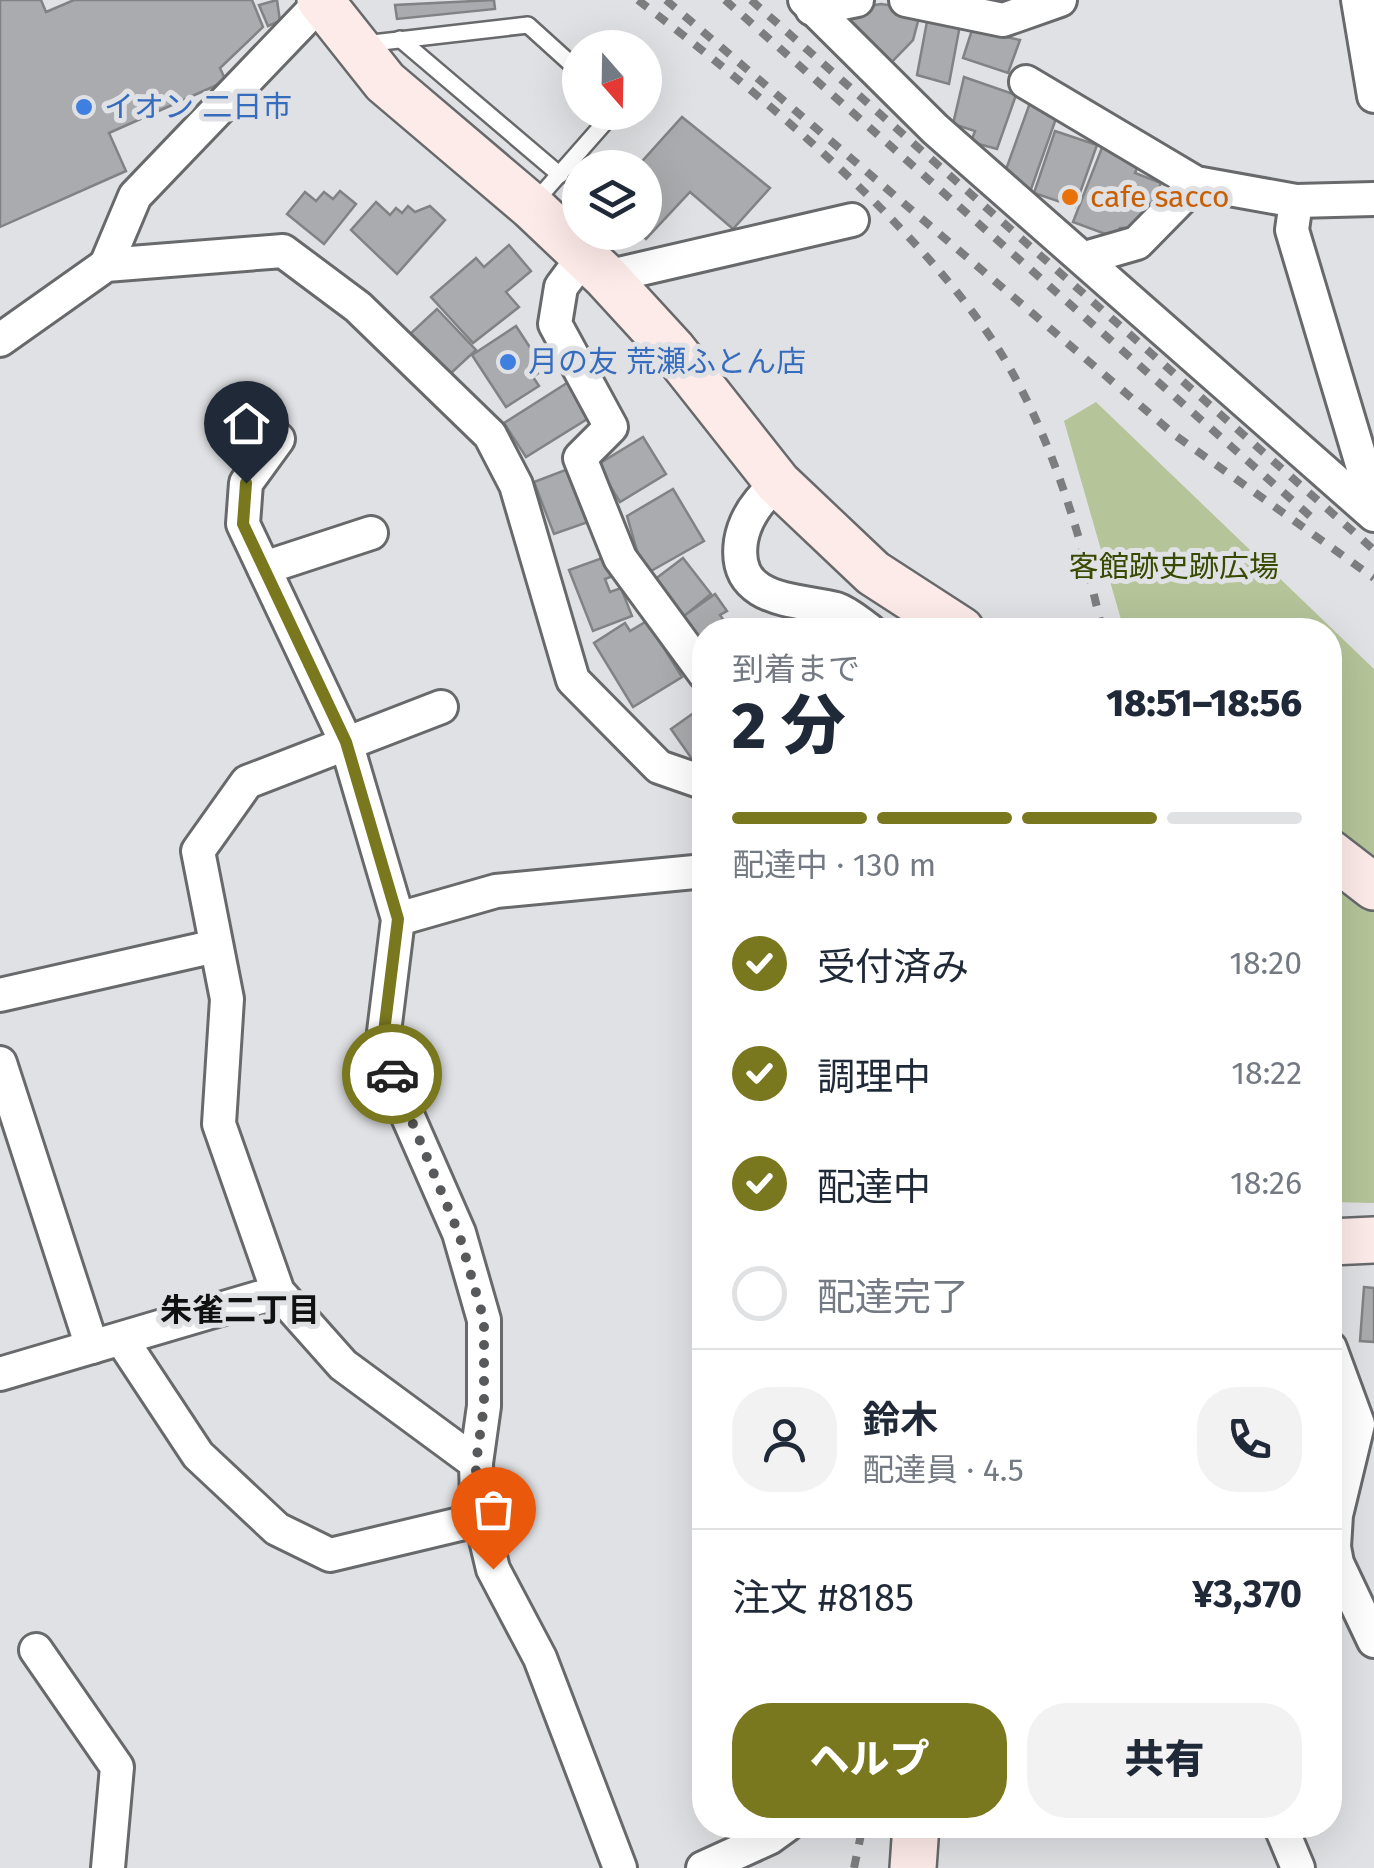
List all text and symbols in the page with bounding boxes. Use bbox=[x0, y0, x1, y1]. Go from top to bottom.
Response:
north arrow bbox=[562, 30, 662, 130]
map controls bbox=[562, 30, 662, 250]
place label: イオン 二日市 bbox=[104, 89, 292, 125]
marker: イオン 二日市 bbox=[73, 96, 95, 118]
button: layers bbox=[562, 150, 662, 250]
place label: cafe sacco bbox=[1090, 179, 1229, 215]
marker: cafe sacco bbox=[1059, 186, 1081, 208]
place label: 月の友 荒瀬ふとん店 bbox=[528, 344, 806, 380]
marker: 月の友 荒瀬ふとん店 bbox=[497, 351, 519, 373]
pin bbox=[204, 381, 289, 484]
icon: home bbox=[219, 396, 274, 451]
park label: 客館跡史跡広場 bbox=[1069, 549, 1279, 585]
text: 到着まで bbox=[732, 650, 860, 688]
text: 18:51–18:56 bbox=[1106, 680, 1302, 726]
text: 2 分 bbox=[732, 687, 846, 765]
text: 配達中 · 130 m bbox=[732, 846, 936, 884]
icon: check bbox=[732, 936, 787, 991]
text: 受付済み bbox=[817, 944, 969, 990]
text: 18:20 bbox=[1229, 944, 1302, 982]
courier bbox=[342, 1024, 442, 1124]
icon: check bbox=[732, 1046, 787, 1101]
icon: car bbox=[365, 1047, 420, 1102]
text: 調理中 bbox=[817, 1054, 931, 1100]
text: 18:22 bbox=[1231, 1054, 1302, 1092]
icon: check bbox=[732, 1156, 787, 1211]
text: 配達中 bbox=[817, 1164, 931, 1210]
text: 18:26 bbox=[1230, 1164, 1302, 1202]
text: 配達完了 bbox=[817, 1274, 969, 1320]
district label: 朱雀二丁目 bbox=[160, 1291, 320, 1329]
button: person bbox=[732, 1387, 837, 1492]
button: phone bbox=[1197, 1387, 1302, 1492]
text: 鈴木 bbox=[862, 1397, 938, 1443]
text: 配達員 · 4.5 bbox=[862, 1451, 1024, 1489]
pin bbox=[451, 1467, 536, 1570]
icon: bag bbox=[466, 1482, 521, 1537]
text: ¥3,370 bbox=[1192, 1571, 1302, 1617]
text: 注文 #8185 bbox=[732, 1575, 914, 1621]
button: ヘルプ bbox=[732, 1703, 1007, 1818]
button: 共有 bbox=[1027, 1703, 1302, 1818]

